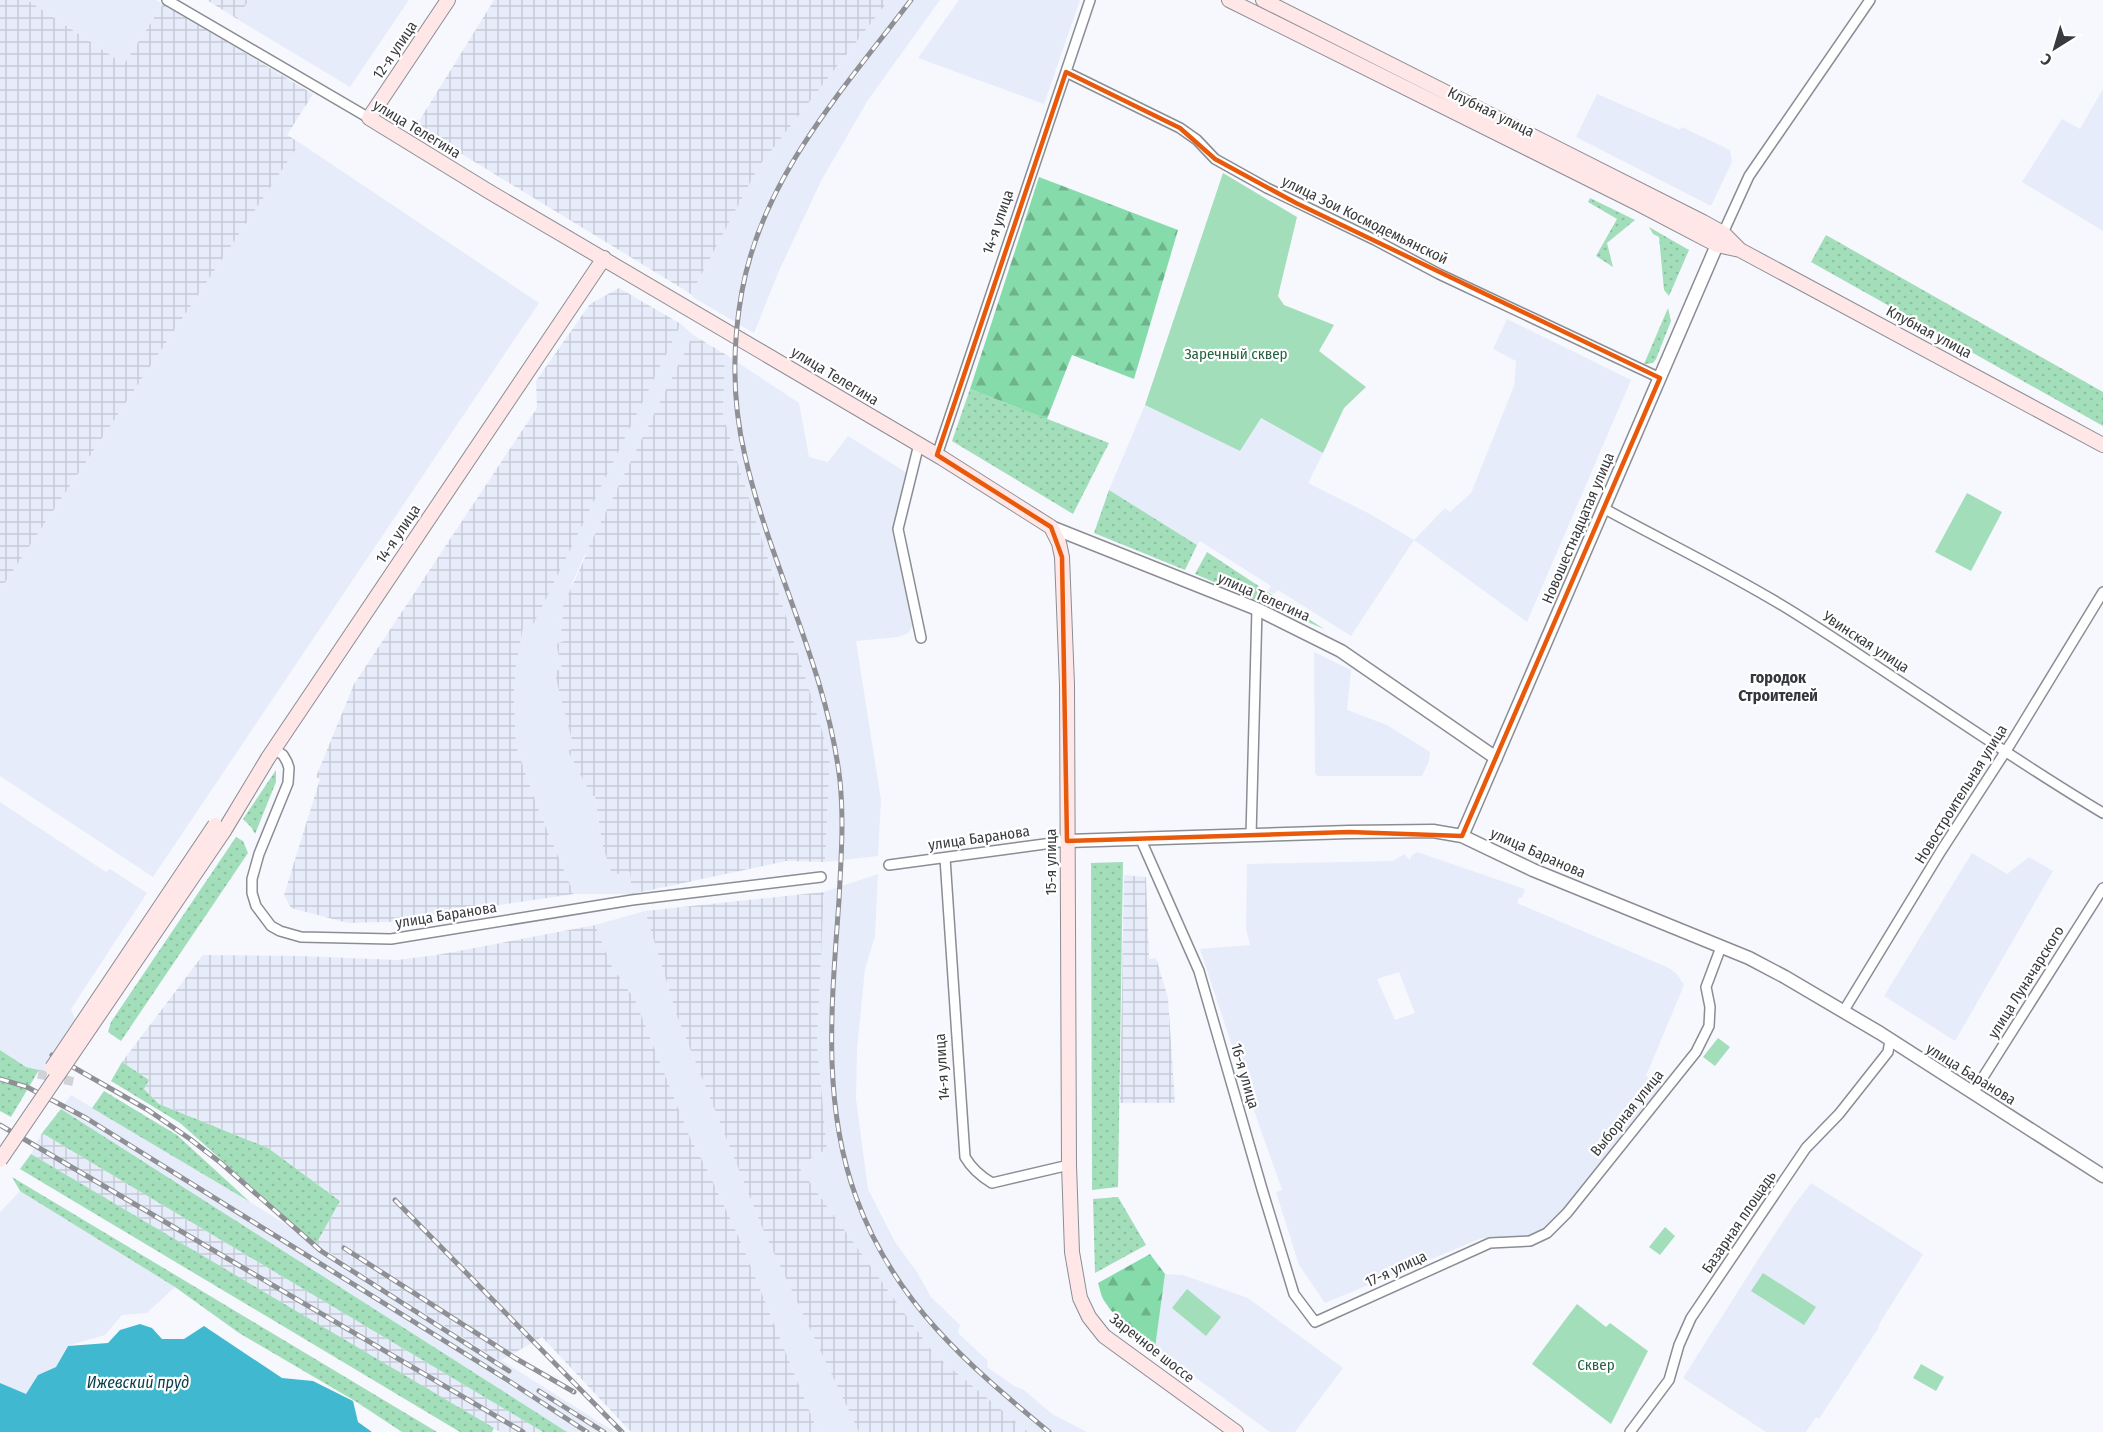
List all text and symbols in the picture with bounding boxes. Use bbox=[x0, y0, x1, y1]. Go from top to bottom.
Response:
street label: 12-я улица bbox=[369, 17, 421, 83]
north arrow bbox=[2025, 18, 2085, 78]
text: С bbox=[2037, 49, 2055, 70]
street label: Клубная улица bbox=[1445, 83, 1537, 141]
street label: улица Телегина bbox=[370, 96, 464, 162]
street label: улица Зои Космодемьянской bbox=[1279, 172, 1451, 268]
street label: 14-я улица bbox=[979, 187, 1017, 257]
street label: Клубная улица bbox=[1883, 302, 1975, 362]
street label: улица Телегина bbox=[788, 343, 882, 409]
park label: Заречный сквер bbox=[1184, 345, 1288, 363]
street label: Новошестнадцатая улица bbox=[1538, 450, 1618, 606]
street label: 14-я улица bbox=[372, 501, 424, 567]
street label: улица Телегина bbox=[1215, 569, 1313, 625]
street label: Увинская улица bbox=[1819, 607, 1913, 677]
district label: городок Строителей bbox=[1738, 668, 1818, 705]
street label: Новостроительная улица bbox=[1911, 721, 2011, 867]
street label: улица Баранова bbox=[927, 822, 1031, 854]
street label: улица Баранова bbox=[1488, 824, 1588, 882]
street label: 15-я улица bbox=[1042, 829, 1060, 895]
street label: улица Баранова bbox=[394, 898, 498, 932]
street label: улица Луначарского bbox=[1984, 922, 2068, 1042]
street label: 14-я улица bbox=[931, 1033, 953, 1101]
street label: улица Баранова bbox=[1923, 1039, 2019, 1109]
street label: 16-я улица bbox=[1227, 1041, 1263, 1111]
street label: Выборная улица bbox=[1587, 1066, 1667, 1160]
street label: Базарная площадь bbox=[1698, 1167, 1780, 1277]
street label: 17-я улица bbox=[1362, 1247, 1430, 1291]
street label: Заречное шоссе bbox=[1106, 1309, 1198, 1387]
park label: Сквер bbox=[1577, 1356, 1615, 1374]
water label: Ижевский пруд bbox=[87, 1373, 189, 1392]

